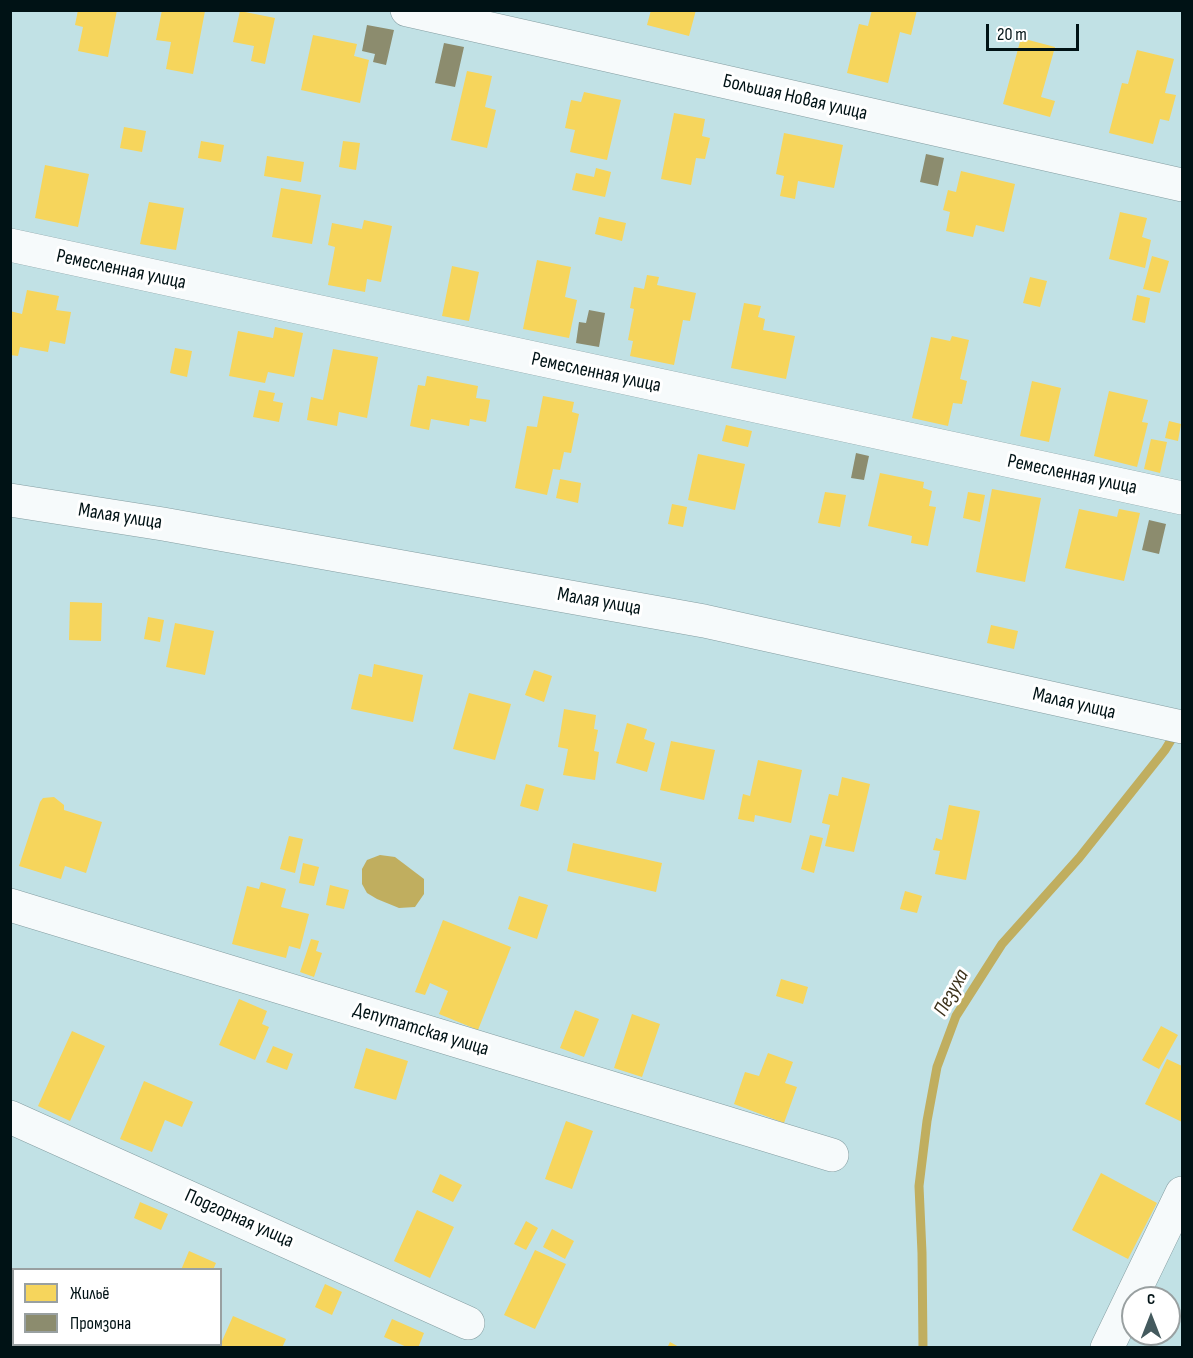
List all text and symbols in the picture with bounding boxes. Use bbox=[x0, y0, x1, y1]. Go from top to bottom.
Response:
scale bar bbox=[989, 12, 1082, 50]
text: 20 m bbox=[997, 24, 1027, 45]
street label: Большая Новая улица bbox=[720, 70, 870, 126]
street label: Ремесленная улица bbox=[54, 245, 188, 295]
street label: Ремесленная улица bbox=[529, 348, 663, 398]
street label: Ремесленная улица bbox=[1005, 450, 1139, 500]
street label: Малая улица bbox=[76, 499, 164, 535]
street label: Малая улица bbox=[555, 583, 643, 621]
street label: Малая улица bbox=[1030, 683, 1118, 725]
water label: Пезуха bbox=[929, 965, 975, 1021]
street label: Депутатская улица bbox=[350, 998, 492, 1062]
street label: Подгорная улица bbox=[181, 1184, 297, 1254]
legend bbox=[12, 1268, 222, 1346]
text: Жильё bbox=[70, 1283, 110, 1304]
north arrow bbox=[1121, 1286, 1181, 1346]
text: С bbox=[1147, 1290, 1155, 1309]
text: Промзона bbox=[70, 1313, 131, 1334]

